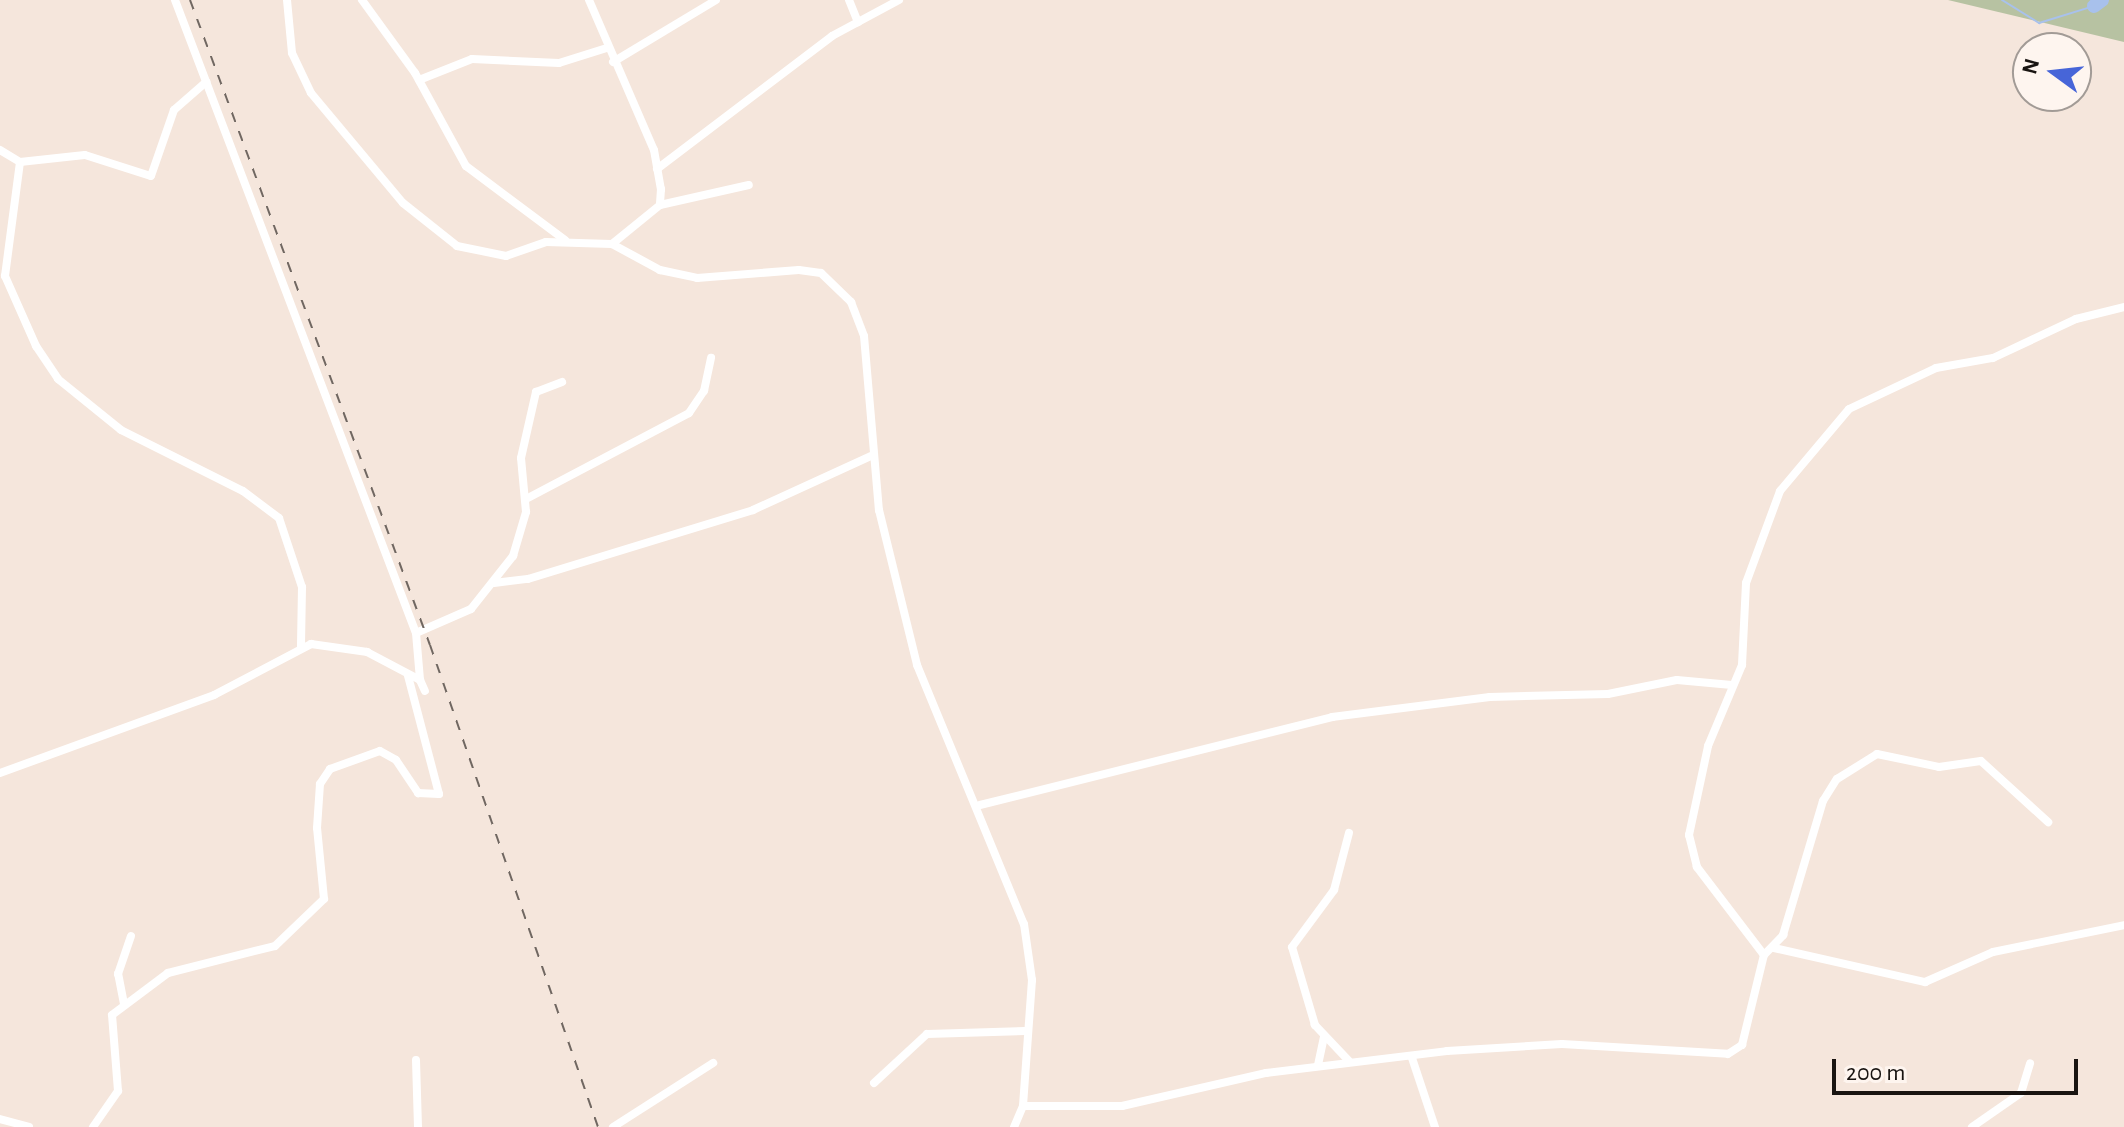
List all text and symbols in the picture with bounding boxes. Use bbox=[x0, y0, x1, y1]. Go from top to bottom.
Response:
north arrow bbox=[2012, 32, 2092, 112]
text: N bbox=[2018, 56, 2043, 77]
scale bar bbox=[1836, 1043, 2082, 1093]
text: 200 m bbox=[1846, 1061, 1905, 1085]

